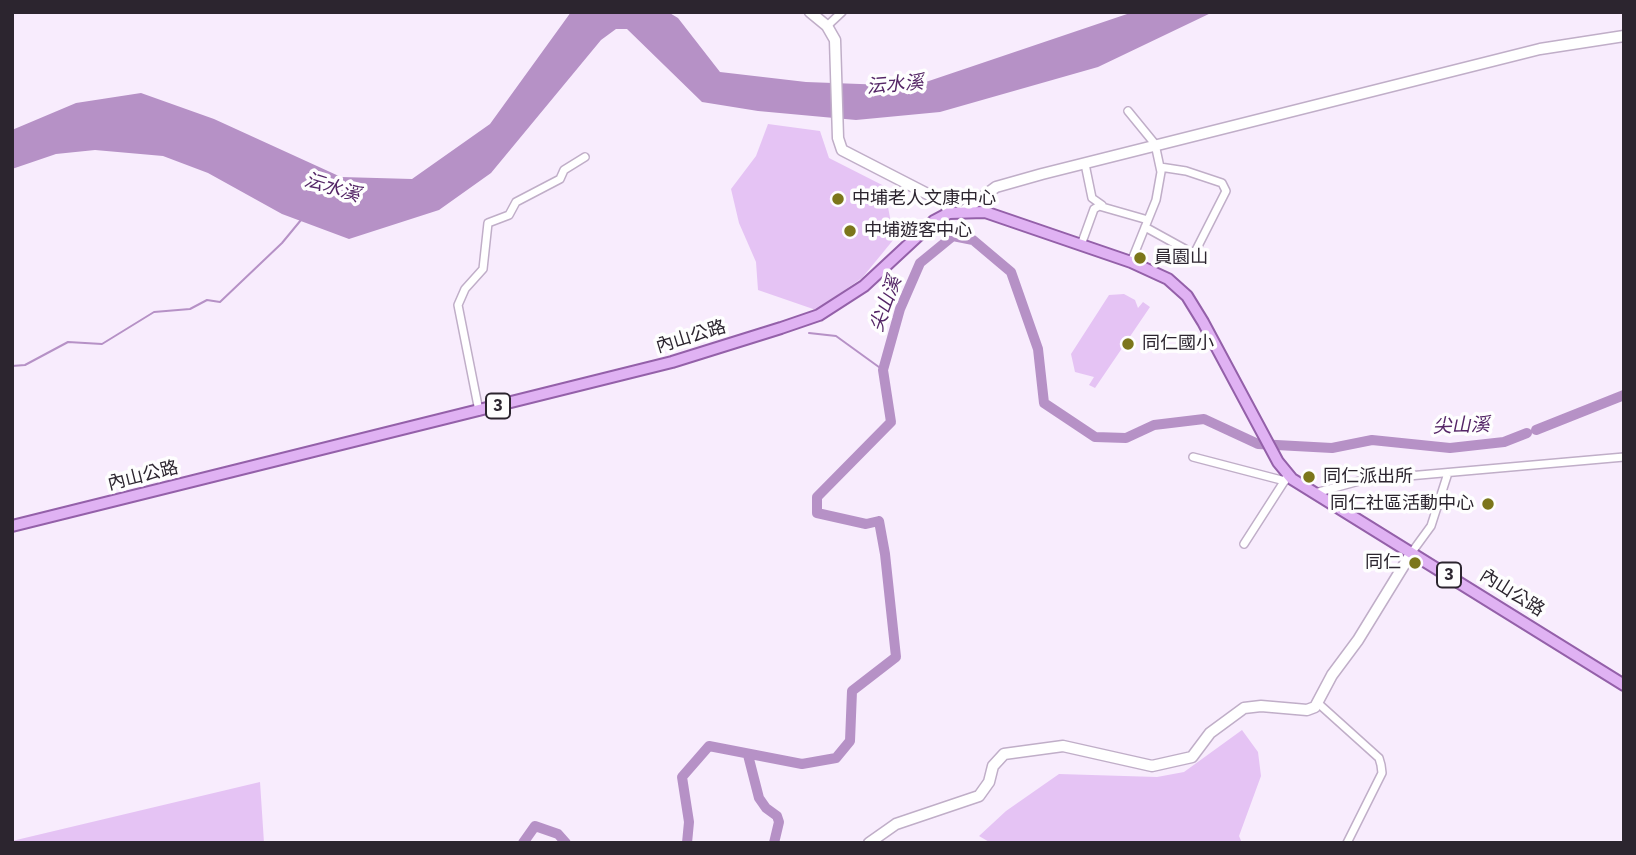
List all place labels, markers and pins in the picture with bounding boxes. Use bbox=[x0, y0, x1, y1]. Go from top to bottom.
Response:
place label: 中埔老人文康中心 bbox=[852, 188, 996, 210]
marker: 中埔老人文康中心 bbox=[830, 191, 846, 207]
place label: 中埔遊客中心 bbox=[864, 220, 972, 242]
marker: 中埔遊客中心 bbox=[842, 223, 858, 239]
place label: 員園山 bbox=[1154, 247, 1208, 269]
marker: 員園山 bbox=[1132, 250, 1148, 266]
place label: 同仁國小 bbox=[1142, 333, 1214, 355]
marker: 同仁國小 bbox=[1120, 336, 1136, 352]
place label: 同仁派出所 bbox=[1323, 466, 1413, 488]
marker: 同仁派出所 bbox=[1301, 469, 1317, 485]
place label: 同仁社區活動中心 bbox=[1330, 493, 1474, 515]
marker: 同仁社區活動中心 bbox=[1480, 496, 1496, 512]
place label: 同仁 bbox=[1365, 552, 1401, 574]
marker: 同仁 bbox=[1407, 555, 1423, 571]

